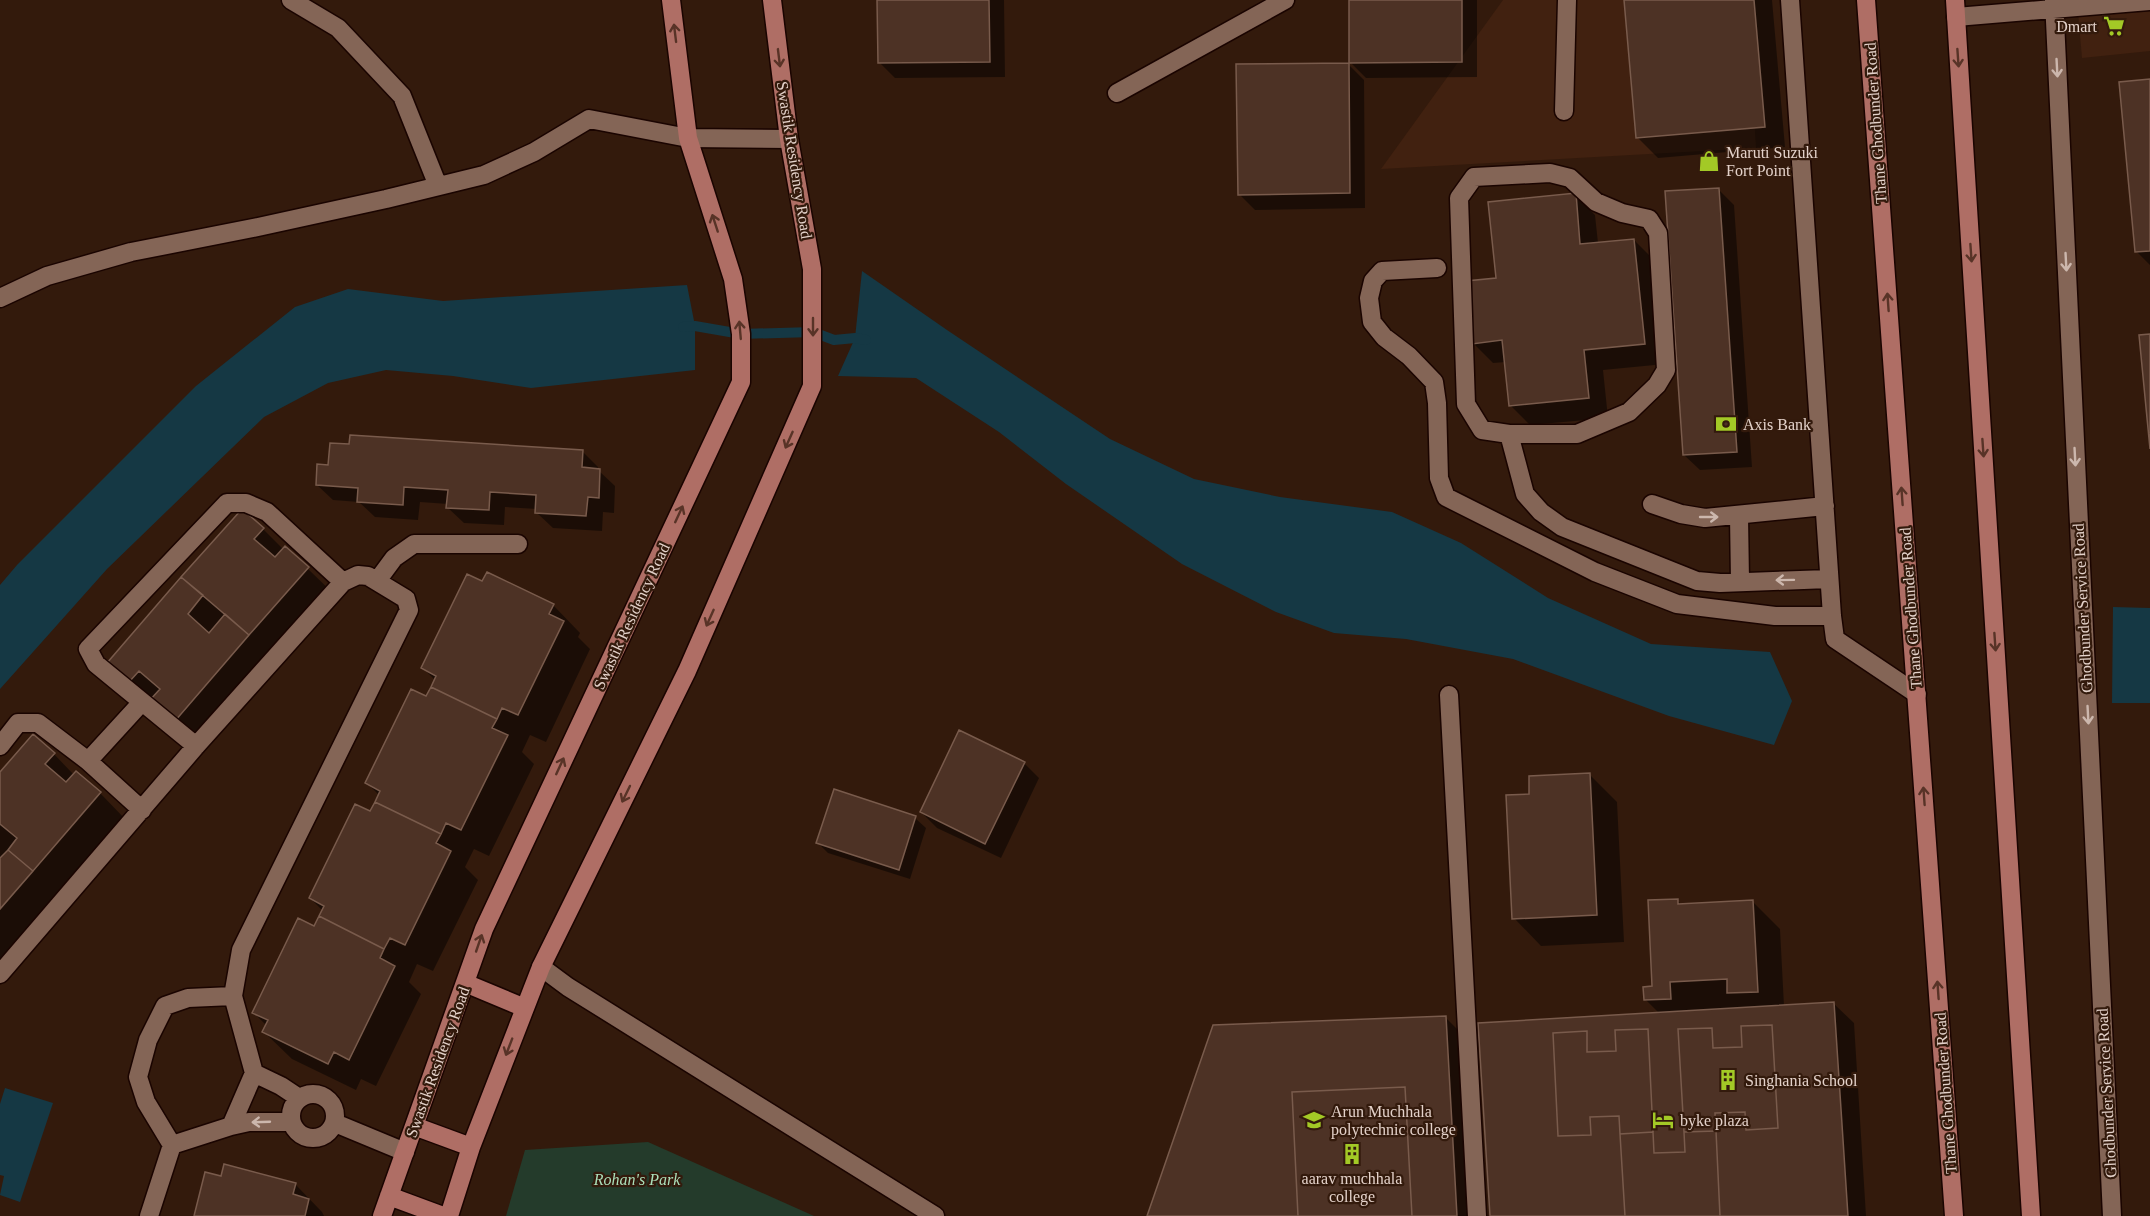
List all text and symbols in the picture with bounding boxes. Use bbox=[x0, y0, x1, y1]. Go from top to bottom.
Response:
supermarket icon: Dmart bbox=[2102, 14, 2126, 38]
place label: Dmart bbox=[2056, 18, 2098, 35]
one-way arrow bbox=[669, 24, 680, 44]
street label: Thane Ghodbunder Road bbox=[1861, 42, 1890, 204]
one-way arrow bbox=[774, 48, 785, 67]
one-way arrow bbox=[1953, 48, 1964, 68]
one-way arrow bbox=[2052, 57, 2063, 77]
street label: Swastik Residency Road bbox=[773, 80, 815, 240]
place label: Maruti Suzuki Fort Point bbox=[1726, 144, 1819, 179]
shop icon: Maruti Suzuki Fort Point bbox=[1697, 149, 1721, 173]
one-way arrow bbox=[709, 214, 720, 233]
one-way arrow bbox=[1965, 243, 1976, 262]
one-way arrow bbox=[2060, 252, 2072, 272]
one-way arrow bbox=[1882, 292, 1893, 312]
one-way arrow bbox=[807, 317, 819, 337]
one-way arrow bbox=[734, 321, 745, 341]
bank icon: Axis Bank bbox=[1714, 412, 1738, 436]
place label: Axis Bank bbox=[1743, 416, 1811, 433]
one-way arrow bbox=[783, 430, 794, 449]
one-way arrow bbox=[1978, 437, 1989, 457]
one-way arrow bbox=[2070, 447, 2081, 467]
one-way arrow bbox=[1897, 487, 1908, 507]
one-way arrow bbox=[674, 505, 685, 523]
one-way arrow bbox=[1698, 511, 1718, 523]
street label: Ghodbunder Service Road bbox=[2070, 523, 2095, 693]
street label: Thane Ghodbunder Road bbox=[1896, 527, 1925, 689]
street label: Swastik Residency Road bbox=[590, 541, 674, 692]
one-way arrow bbox=[1775, 574, 1795, 585]
one-way arrow bbox=[704, 609, 716, 627]
one-way arrow bbox=[1990, 632, 2001, 652]
one-way arrow bbox=[2082, 704, 2093, 724]
one-way arrow bbox=[555, 757, 567, 775]
one-way arrow bbox=[620, 785, 631, 803]
one-way arrow bbox=[1918, 786, 1929, 806]
one-way arrow bbox=[474, 934, 485, 953]
one-way arrow bbox=[1932, 981, 1943, 1001]
street label: Swastik Residency Road bbox=[402, 985, 474, 1140]
street label: Ghodbunder Service Road bbox=[2094, 1008, 2119, 1178]
street label: Thane Ghodbunder Road bbox=[1931, 1012, 1960, 1174]
one-way arrow bbox=[503, 1038, 514, 1056]
building icon: Singhania School bbox=[1716, 1068, 1740, 1092]
place label: Singhania School bbox=[1745, 1072, 1858, 1090]
place label: Arun Muchhala polytechnic college bbox=[1331, 1103, 1456, 1139]
school or university icon: Arun Muchhala polytechnic college bbox=[1302, 1108, 1326, 1132]
hotel icon: byke plaza bbox=[1651, 1108, 1675, 1132]
place label: byke plaza bbox=[1680, 1112, 1749, 1130]
one-way arrow bbox=[251, 1116, 271, 1127]
building icon: aarav muchhala college bbox=[1340, 1142, 1364, 1166]
place label: aarav muchhala college bbox=[1302, 1170, 1402, 1206]
park label: Rohan's Park bbox=[593, 1171, 681, 1188]

